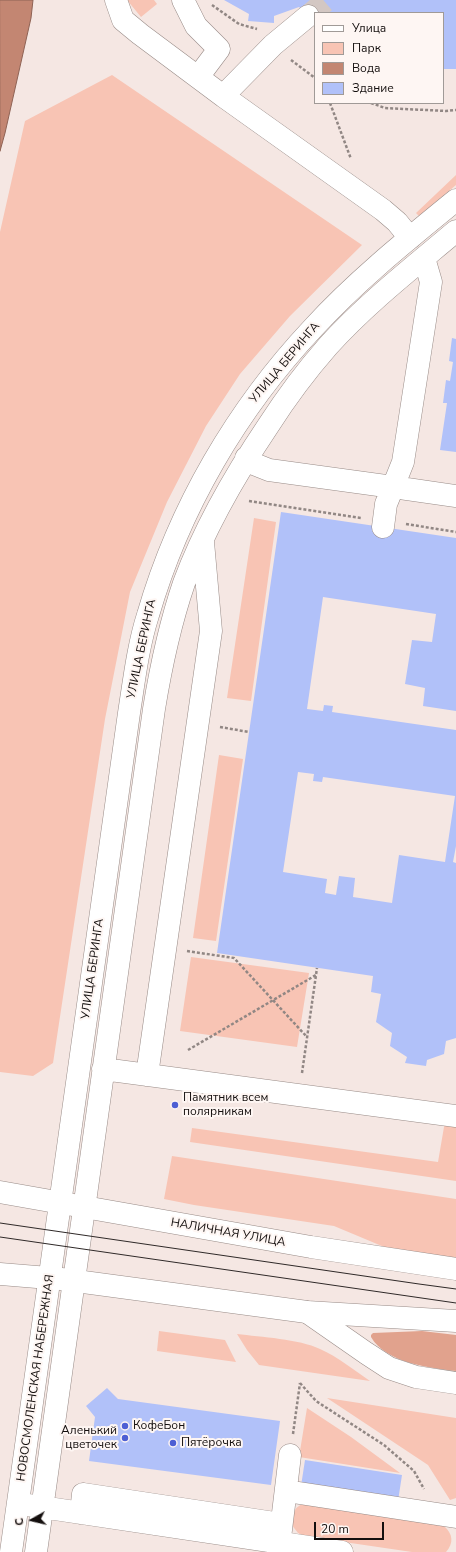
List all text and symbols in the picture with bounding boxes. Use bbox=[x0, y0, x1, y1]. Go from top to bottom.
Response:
legend bbox=[314, 12, 444, 104]
text: Улица bbox=[352, 20, 386, 36]
text: Парк bbox=[352, 40, 381, 56]
text: Вода bbox=[352, 60, 380, 76]
text: Здание bbox=[352, 80, 394, 96]
street label: УЛИЦА БЕРИНГА bbox=[247, 319, 323, 407]
street label: УЛИЦА БЕРИНГА bbox=[124, 598, 160, 700]
street label: УЛИЦА БЕРИНГА bbox=[79, 918, 107, 1020]
place label: Памятник всем полярникам bbox=[183, 1091, 268, 1119]
marker: Памятник всем полярникам bbox=[170, 1100, 180, 1110]
street label: НАЛИЧНАЯ УЛИЦА bbox=[169, 1216, 287, 1250]
street label: НОВОСМОЛЕНСКАЯ НАБЕРЕЖНАЯ bbox=[14, 1274, 58, 1482]
place label: КофеБон bbox=[133, 1419, 185, 1433]
marker: КофеБон bbox=[120, 1421, 130, 1431]
place label: Аленький цветочек bbox=[61, 1424, 117, 1452]
marker: Аленький цветочек bbox=[120, 1433, 130, 1443]
place label: Пятёрочка bbox=[181, 1436, 242, 1450]
marker: Пятёрочка bbox=[168, 1438, 178, 1448]
north arrow bbox=[12, 1500, 52, 1540]
scale bar bbox=[316, 1514, 386, 1540]
text: С bbox=[12, 1517, 28, 1526]
text: 20 m bbox=[321, 1521, 349, 1537]

